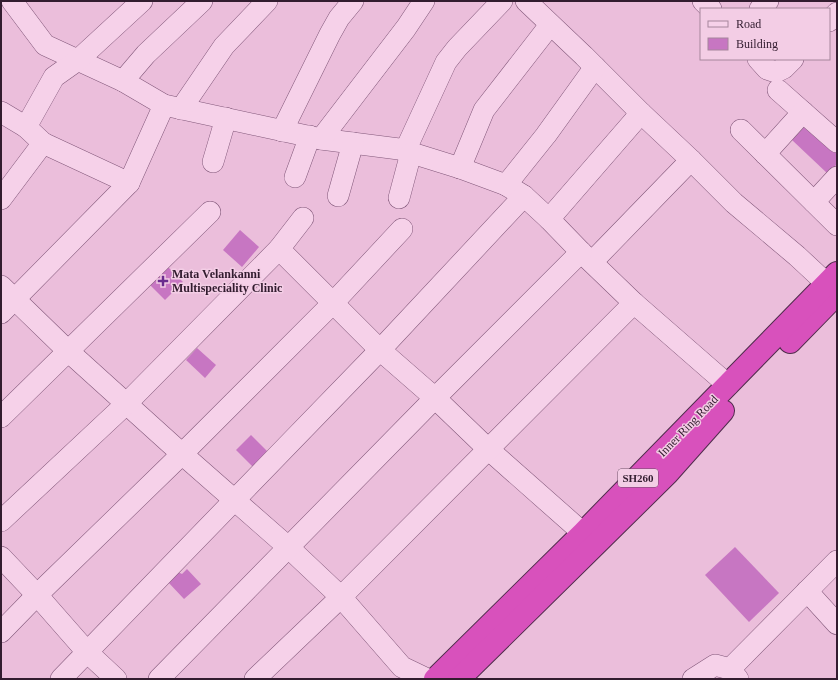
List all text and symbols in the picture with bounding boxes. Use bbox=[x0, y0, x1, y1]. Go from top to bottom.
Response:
legend bbox=[700, 8, 830, 60]
text: Road bbox=[736, 17, 761, 31]
text: Building bbox=[736, 37, 778, 51]
place label: Mata Velankanni Multispeciality Clinic bbox=[172, 267, 283, 295]
marker: Mata Velankanni Multispeciality Clinic bbox=[157, 275, 169, 287]
street label: Inner Ring Road bbox=[655, 392, 721, 460]
road number: SH260 bbox=[618, 469, 658, 487]

